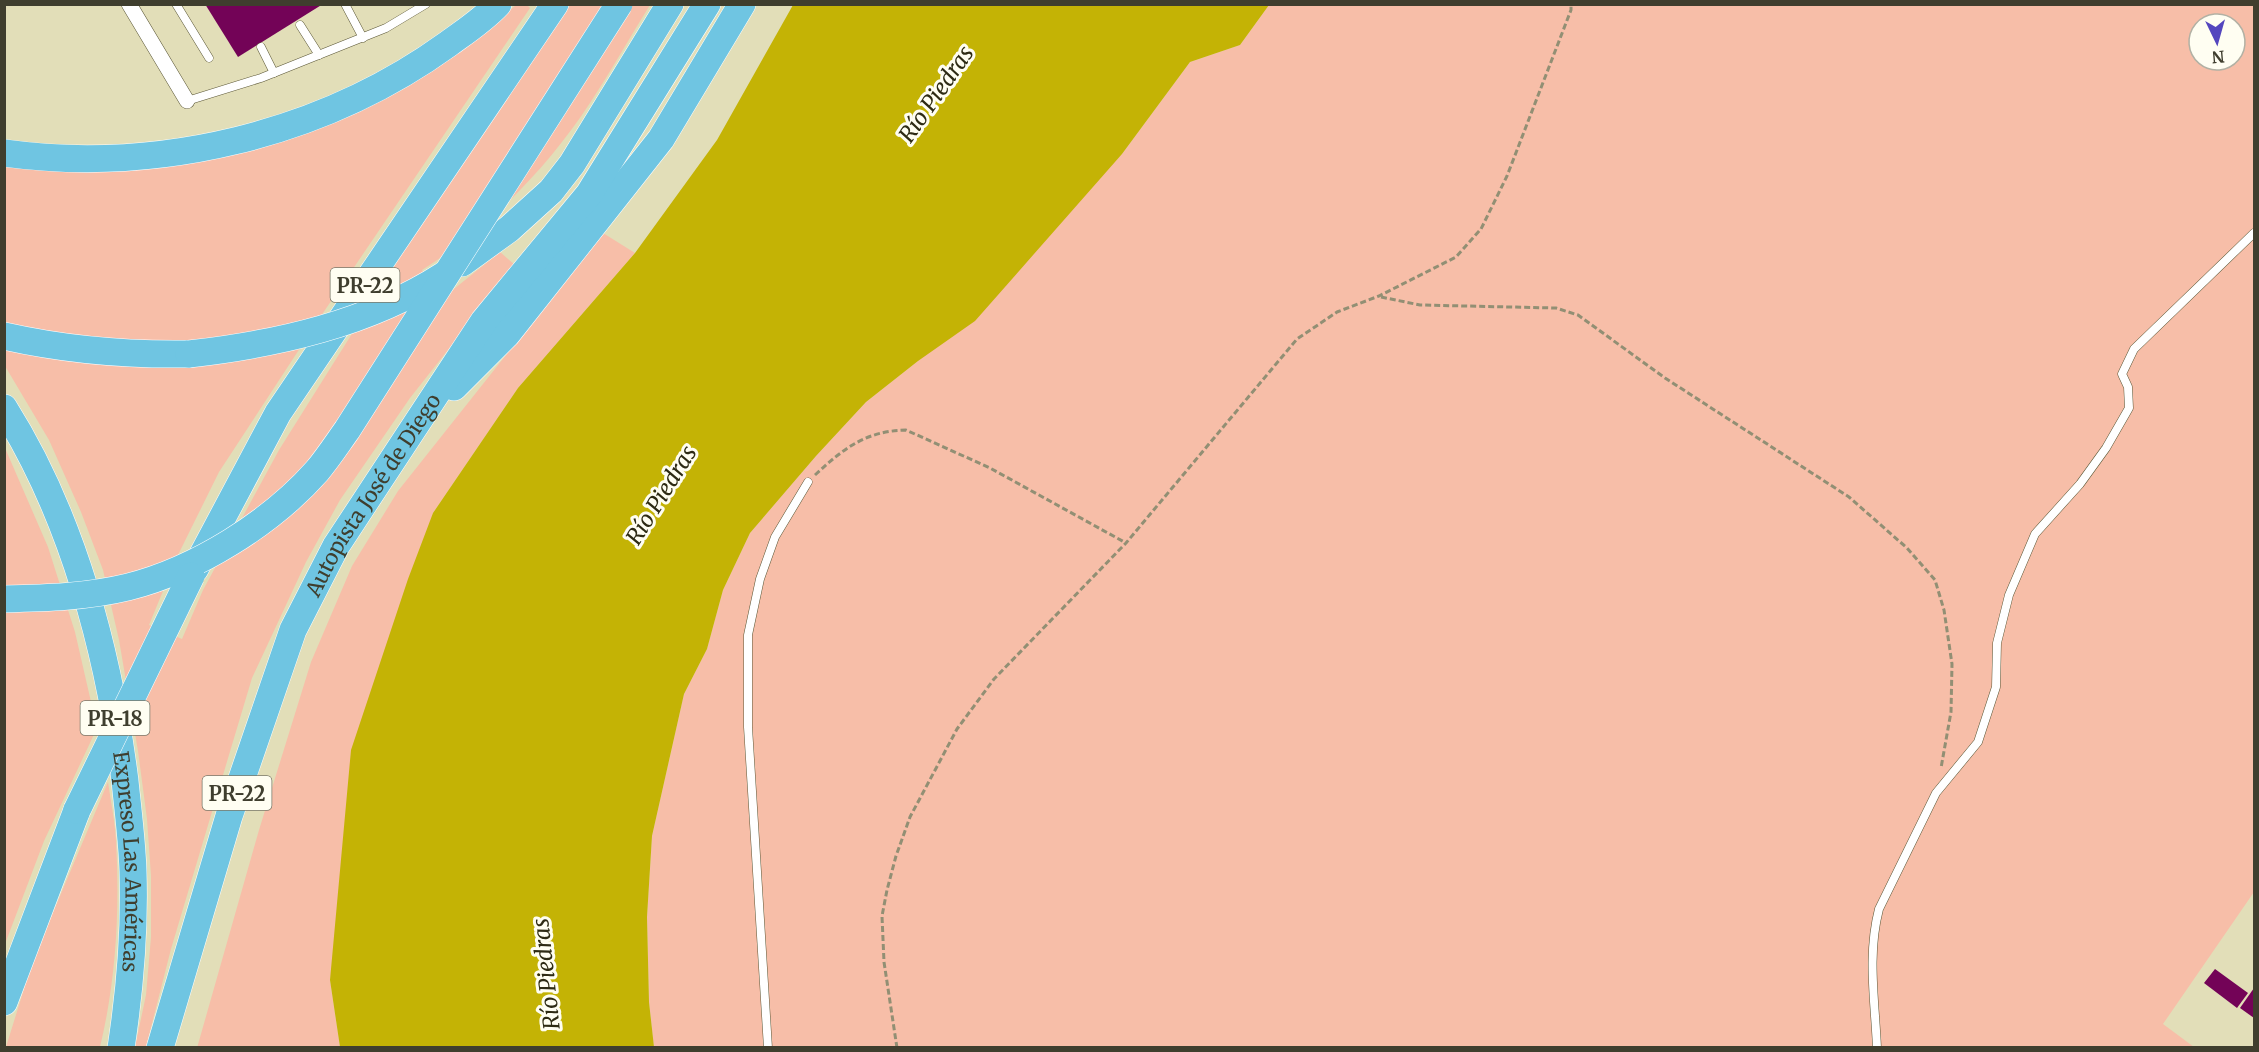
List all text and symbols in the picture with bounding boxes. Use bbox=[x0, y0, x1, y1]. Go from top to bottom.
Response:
north arrow bbox=[2187, 12, 2247, 72]
water label: Río Piedras bbox=[893, 40, 979, 148]
text: N bbox=[2211, 46, 2225, 67]
road number: PR-22 bbox=[330, 268, 400, 302]
street label: Autopista José de Diego bbox=[299, 388, 446, 602]
water label: Río Piedras bbox=[620, 440, 702, 550]
road number: PR-18 bbox=[80, 701, 150, 735]
street label: Expreso Las Américas bbox=[108, 749, 147, 973]
road number: PR-22 bbox=[202, 776, 272, 810]
water label: Río Piedras bbox=[526, 917, 566, 1031]

